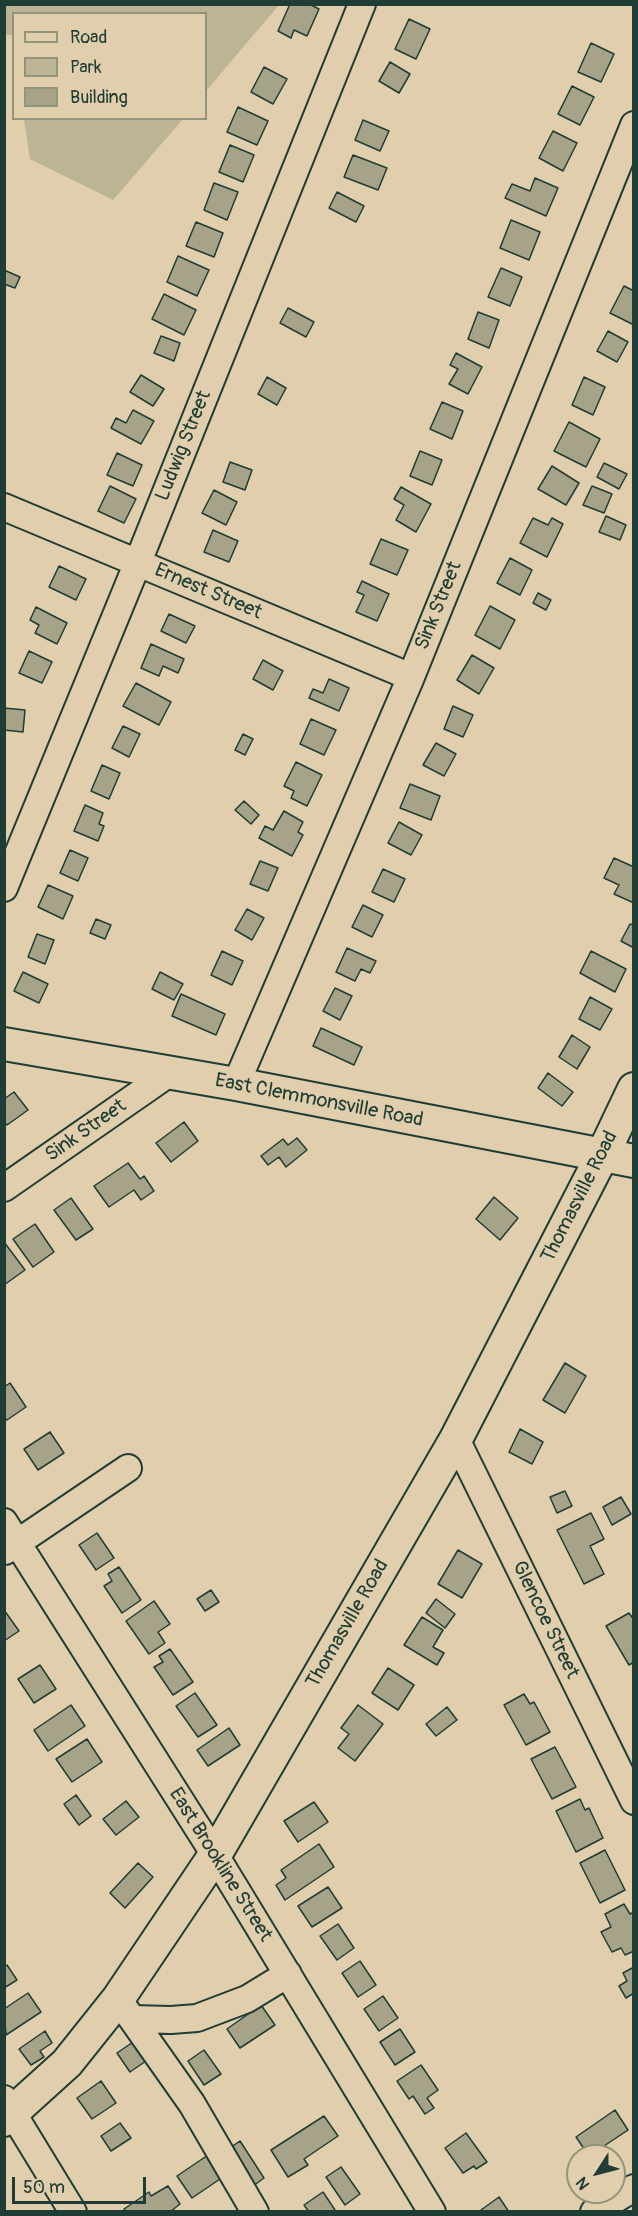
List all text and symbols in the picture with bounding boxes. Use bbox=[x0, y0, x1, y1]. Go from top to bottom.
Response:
legend bbox=[12, 12, 207, 120]
text: Road bbox=[70, 26, 107, 49]
text: Park bbox=[70, 56, 102, 79]
text: Building bbox=[70, 86, 128, 109]
street label: Ludwig Street bbox=[151, 387, 217, 505]
street label: Sink Street bbox=[410, 558, 468, 654]
street label: Ernest Street bbox=[151, 559, 265, 625]
street label: East Clemmonsville Road bbox=[213, 1069, 425, 1133]
street label: Sink Street bbox=[41, 1094, 131, 1168]
street label: Thomasville Road bbox=[537, 1127, 623, 1267]
street label: Thomasville Road bbox=[302, 1556, 394, 1692]
street label: Glencoe Street bbox=[506, 1557, 584, 1683]
street label: East Brookline Street bbox=[163, 1784, 277, 1946]
north arrow bbox=[566, 2144, 626, 2204]
scale bar bbox=[15, 2165, 148, 2203]
text: N bbox=[572, 2173, 594, 2194]
text: 50 m bbox=[23, 2176, 65, 2199]

